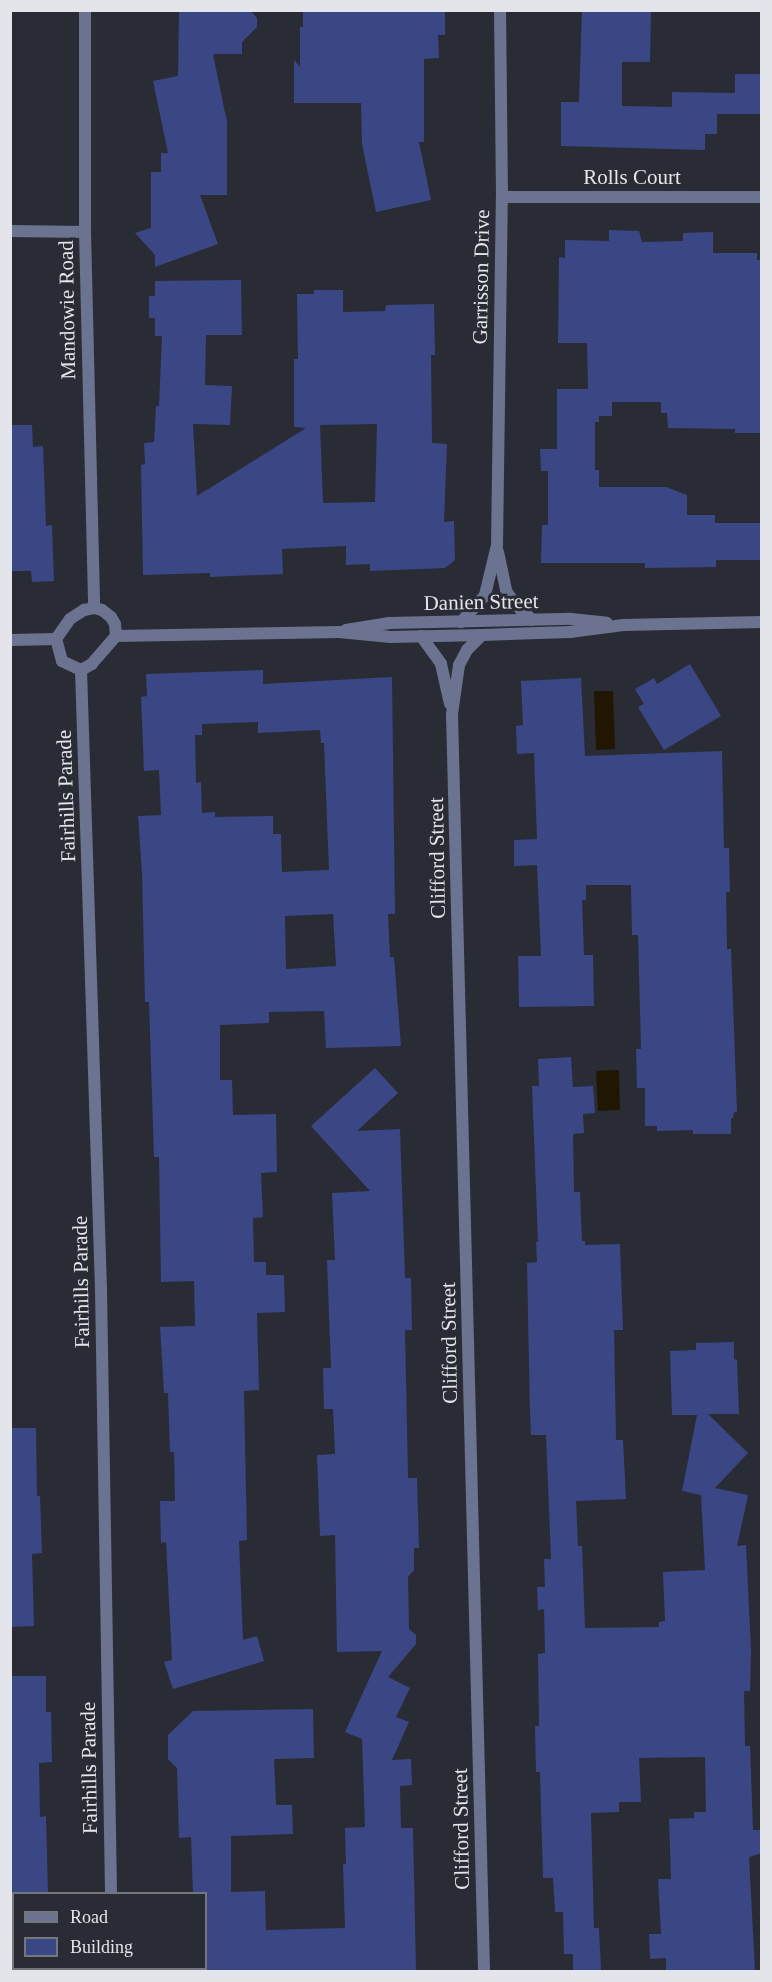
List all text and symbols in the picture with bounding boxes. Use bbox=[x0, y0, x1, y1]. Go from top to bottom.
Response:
street label: Rolls Court bbox=[583, 164, 681, 190]
street label: Garrisson Drive bbox=[467, 209, 495, 345]
street label: Mandowie Road bbox=[53, 240, 81, 380]
street label: Danien Street bbox=[423, 588, 539, 616]
street label: Fairhills Parade bbox=[51, 729, 81, 863]
street label: Clifford Street bbox=[423, 797, 451, 919]
street label: Fairhills Parade bbox=[67, 1216, 95, 1348]
street label: Clifford Street bbox=[435, 1282, 463, 1404]
street label: Fairhills Parade bbox=[75, 1702, 103, 1834]
street label: Clifford Street bbox=[447, 1768, 475, 1890]
legend bbox=[12, 1892, 207, 1970]
text: Road bbox=[70, 1907, 108, 1927]
text: Building bbox=[70, 1937, 133, 1957]

